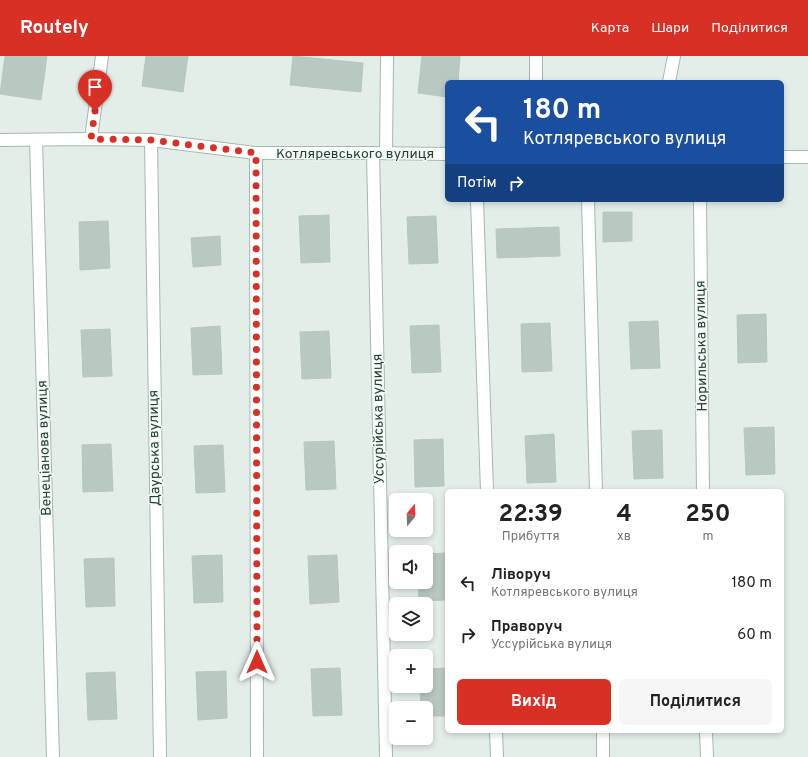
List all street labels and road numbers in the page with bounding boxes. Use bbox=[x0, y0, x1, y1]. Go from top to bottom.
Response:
street label: Котляревського вулиця bbox=[276, 146, 434, 163]
street label: Норильська вулиця bbox=[692, 280, 712, 412]
street label: Уссурійська вулиця bbox=[369, 354, 389, 484]
street label: Венеціанова вулиця bbox=[34, 380, 56, 516]
street label: Даурська вулиця bbox=[145, 390, 165, 506]

